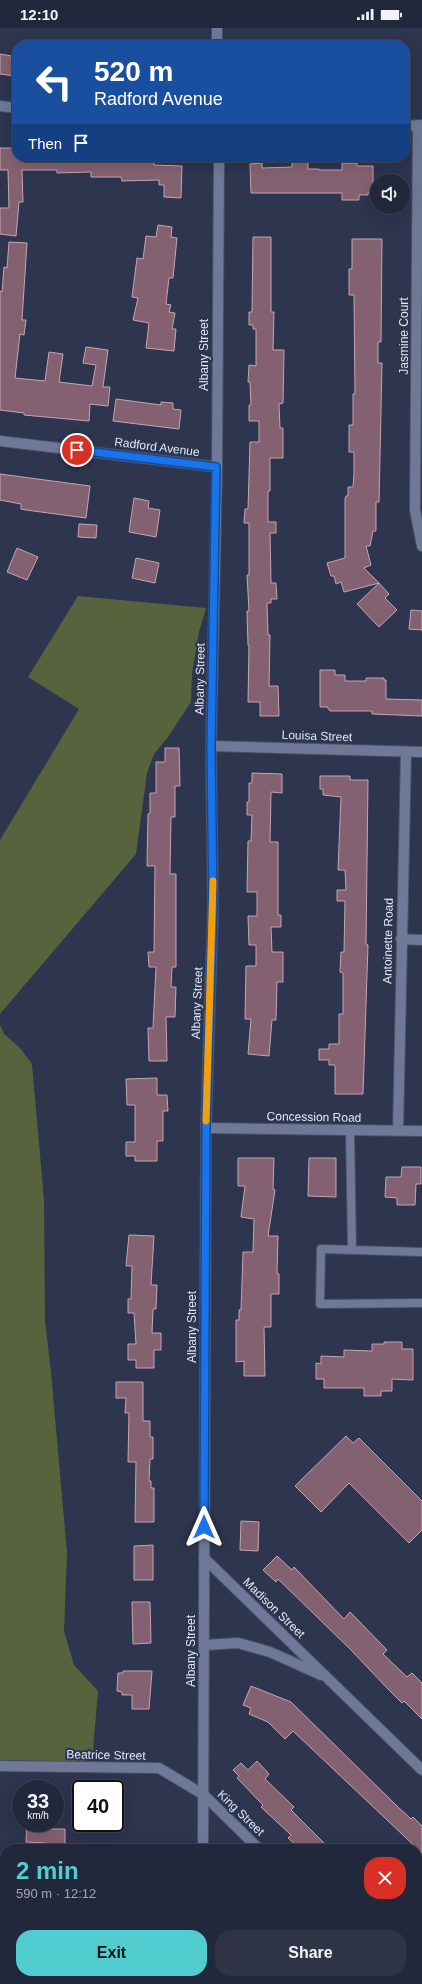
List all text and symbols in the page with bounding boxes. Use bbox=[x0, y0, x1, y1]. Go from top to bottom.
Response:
text: 12:10 bbox=[20, 6, 58, 23]
icon: left bbox=[28, 56, 80, 108]
text: 520 m bbox=[94, 56, 173, 87]
text: Radford Avenue bbox=[94, 89, 223, 109]
icon: arrive bbox=[70, 132, 92, 154]
text: Then bbox=[28, 135, 62, 152]
map controls bbox=[370, 174, 410, 214]
button: sound bbox=[370, 174, 410, 214]
street label: Jasmine Court bbox=[397, 297, 411, 375]
street label: Albany Street bbox=[197, 318, 211, 391]
pin bbox=[60, 433, 94, 467]
street label: Radford Avenue bbox=[114, 435, 201, 459]
icon: arrive bbox=[66, 439, 88, 461]
street label: Albany Street bbox=[192, 642, 208, 715]
street label: Louisa Street bbox=[281, 728, 353, 744]
street label: Antoinette Road bbox=[380, 898, 396, 984]
street label: Albany Street bbox=[189, 966, 205, 1039]
street label: Concession Road bbox=[267, 1109, 361, 1125]
street label: Albany Street bbox=[185, 1290, 199, 1363]
position arrow bbox=[183, 1506, 225, 1548]
street label: Madison Street bbox=[240, 1575, 308, 1642]
street label: Albany Street bbox=[184, 1614, 198, 1687]
street label: Beatrice Street bbox=[66, 1747, 146, 1763]
speed limit sign: 40 bbox=[72, 1780, 124, 1832]
street label: King Street bbox=[215, 1787, 268, 1839]
text: 33 bbox=[27, 1790, 49, 1812]
text: km/h bbox=[27, 1810, 49, 1821]
text: 2 min bbox=[16, 1857, 79, 1884]
button: close bbox=[364, 1857, 406, 1899]
text: 590 m · 12:12 bbox=[16, 1886, 96, 1901]
button: Exit bbox=[16, 1930, 207, 1976]
button: Share bbox=[215, 1930, 406, 1976]

